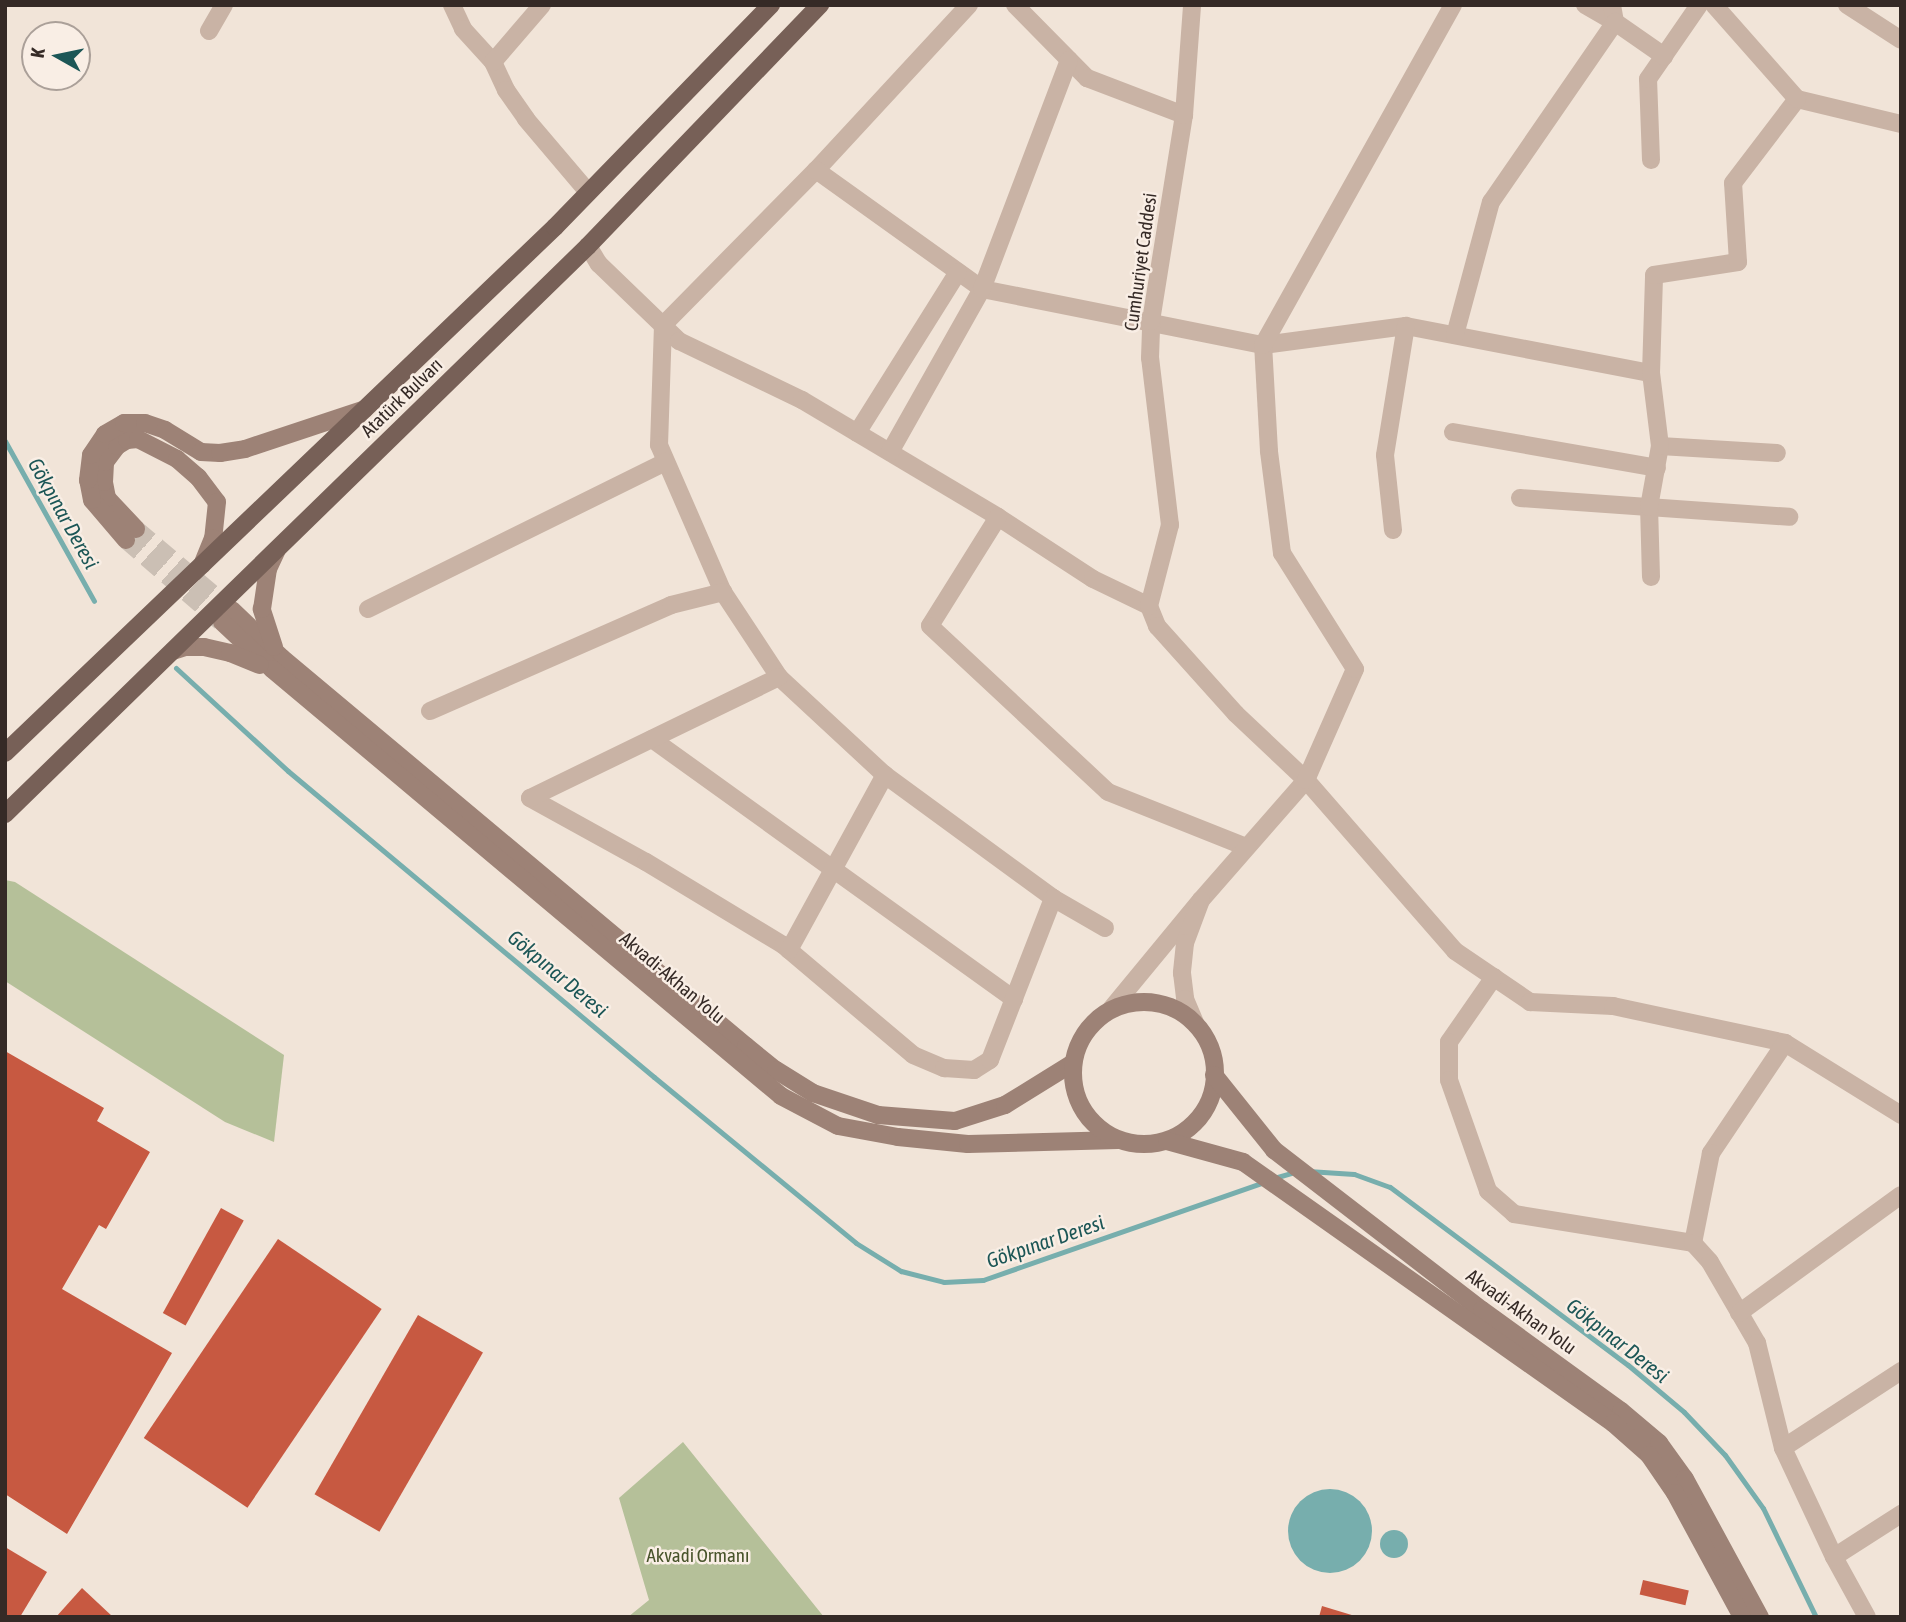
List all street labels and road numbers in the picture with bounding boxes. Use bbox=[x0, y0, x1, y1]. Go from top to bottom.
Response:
street label: Cumhuriyet Caddesi bbox=[1120, 191, 1162, 333]
street label: Atatürk Bulvarı bbox=[357, 354, 447, 442]
street label: Akvadi-Akhan Yolu bbox=[615, 927, 729, 1029]
street label: Akvadi-Akhan Yolu bbox=[1462, 1264, 1580, 1360]

